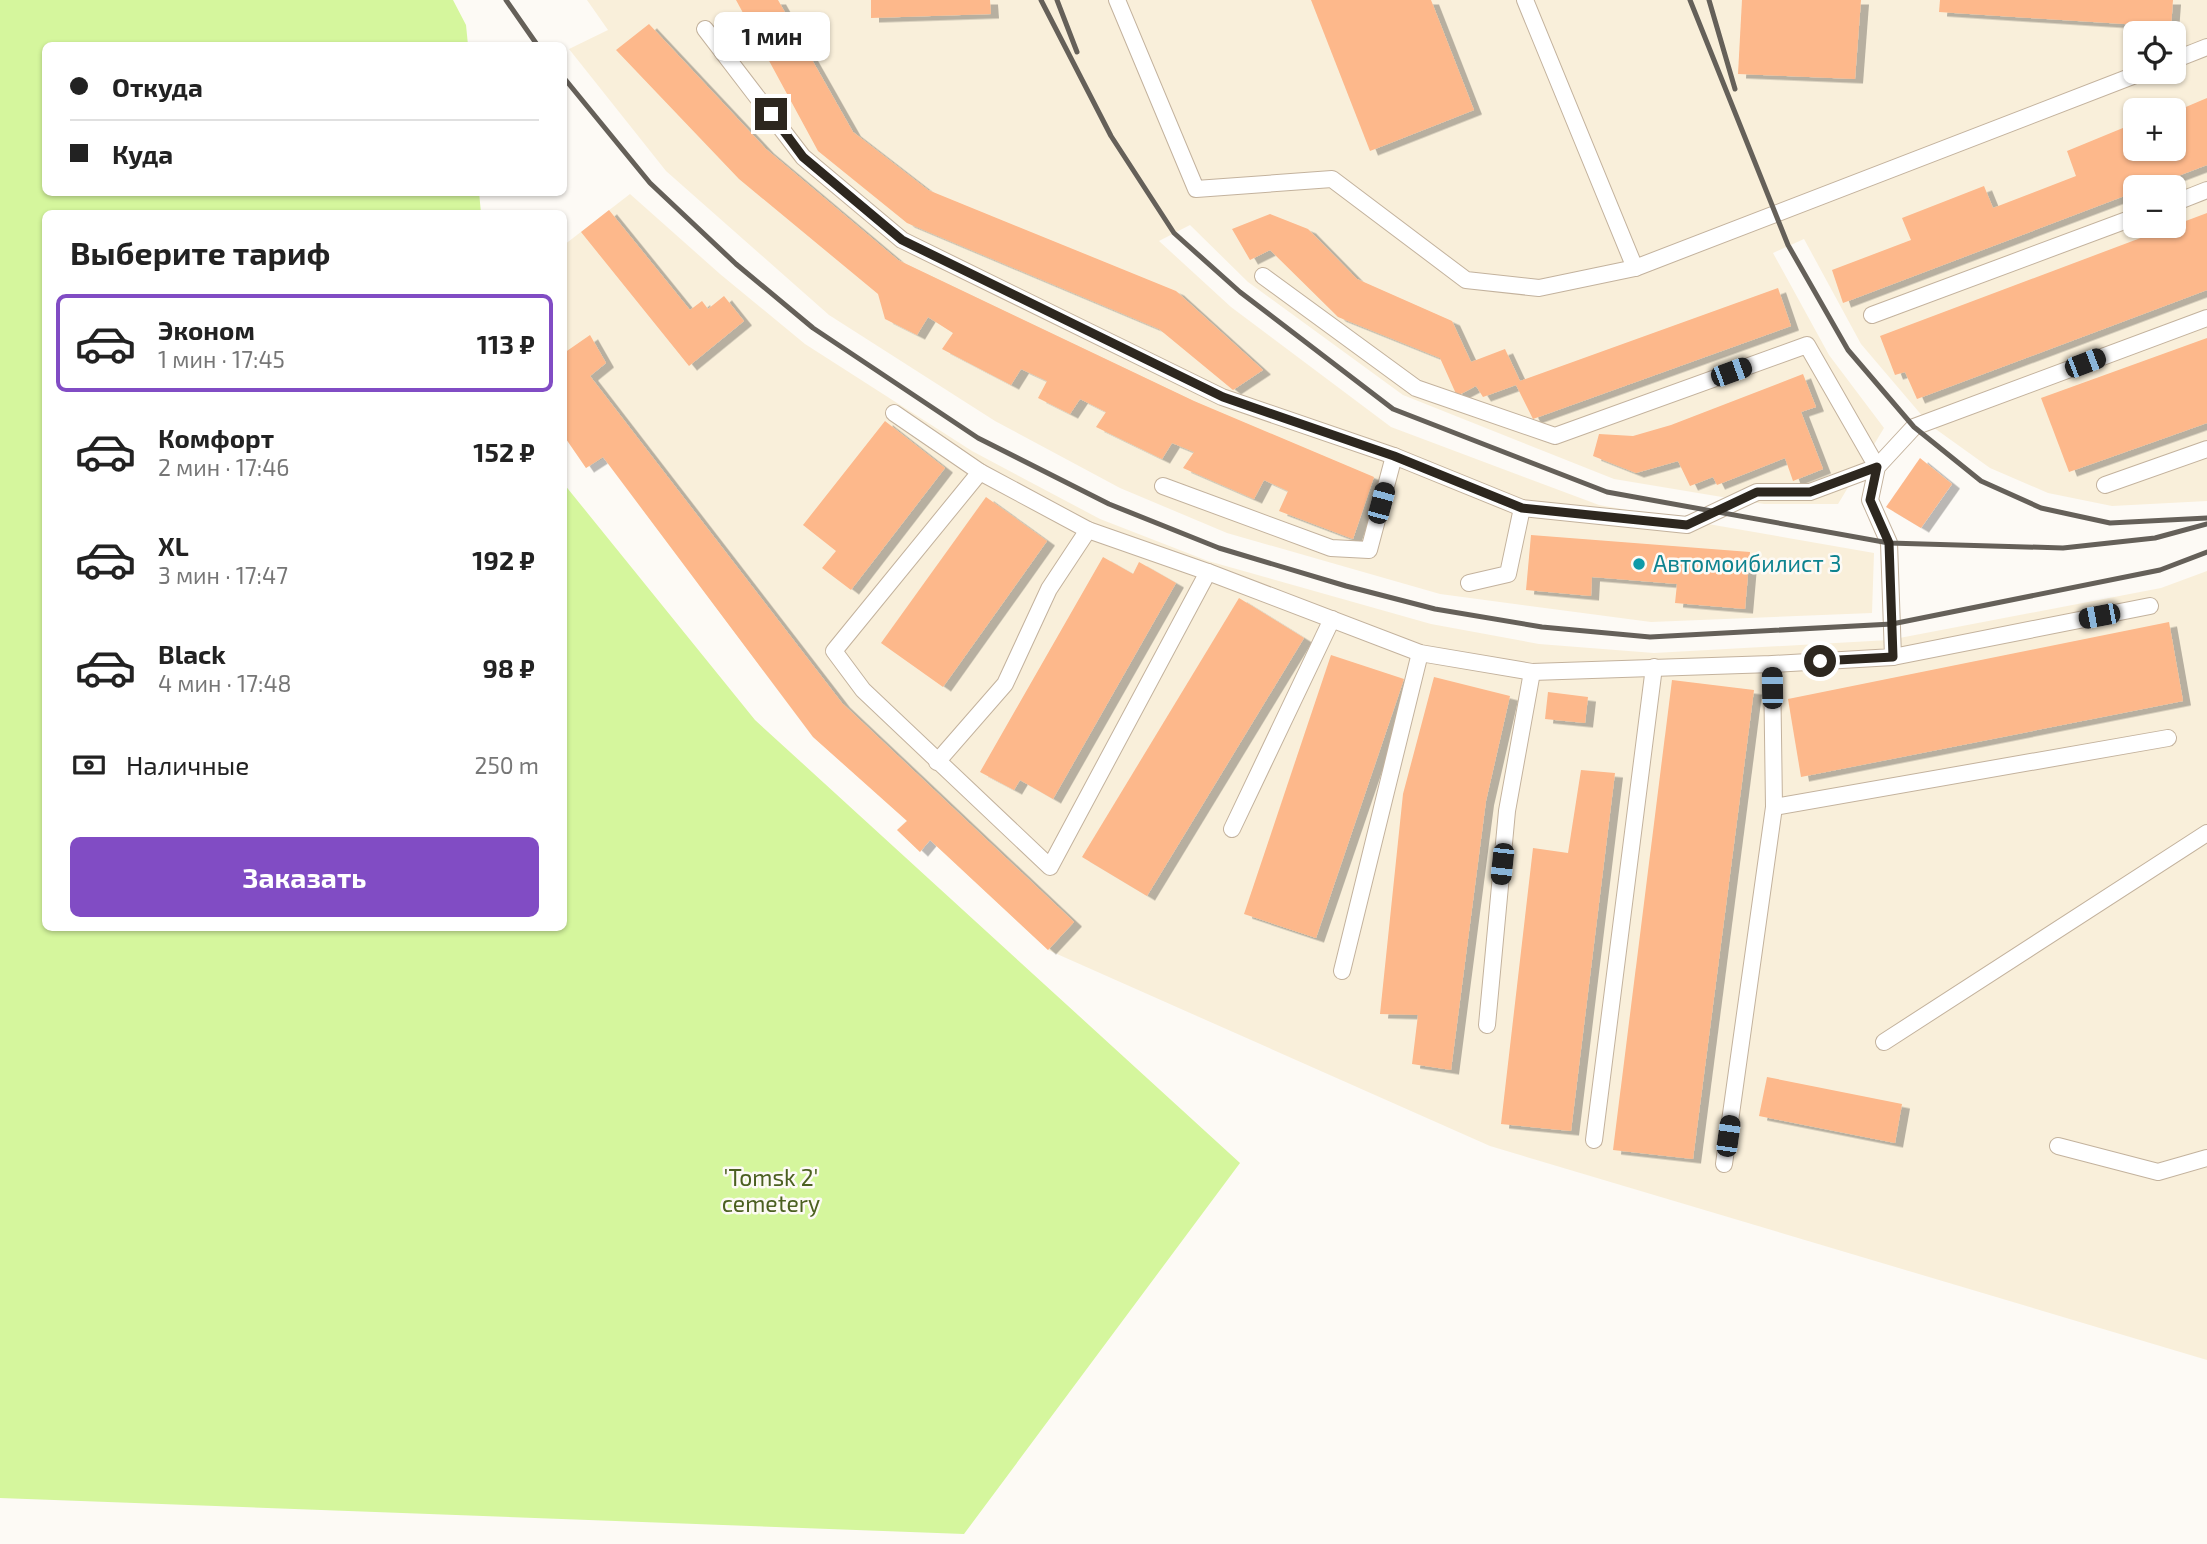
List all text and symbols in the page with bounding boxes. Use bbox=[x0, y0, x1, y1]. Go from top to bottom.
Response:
callout: 1 мин bbox=[713, 12, 829, 61]
map controls bbox=[2123, 21, 2186, 238]
button: locate bbox=[2123, 21, 2186, 84]
text: 1 мин bbox=[742, 22, 802, 50]
text: Откуда bbox=[112, 71, 203, 102]
route end bbox=[755, 98, 787, 130]
button: + bbox=[2123, 98, 2186, 161]
text: Куда bbox=[112, 138, 173, 169]
button: − bbox=[2123, 175, 2186, 238]
text: Выберите тариф bbox=[70, 233, 330, 271]
icon: car bbox=[74, 312, 137, 375]
text: Эконом bbox=[158, 314, 255, 345]
text: 113 ₽ bbox=[477, 328, 535, 359]
text: 1 мин · 17:45 bbox=[158, 345, 285, 373]
car bbox=[2062, 346, 2109, 380]
car bbox=[1708, 355, 1755, 389]
icon: car bbox=[74, 420, 137, 483]
text: Комфорт bbox=[158, 422, 274, 453]
text: 152 ₽ bbox=[473, 436, 535, 467]
text: 2 мин · 17:46 bbox=[158, 453, 290, 481]
car bbox=[1366, 480, 1397, 526]
icon: car bbox=[74, 528, 137, 591]
text: XL bbox=[158, 530, 189, 561]
text: 192 ₽ bbox=[472, 544, 535, 575]
place label: Автомоибилист 3 bbox=[1653, 549, 1842, 577]
marker: Автомоибилист 3 bbox=[1631, 556, 1647, 572]
text: 3 мин · 17:47 bbox=[158, 561, 288, 589]
car bbox=[2077, 602, 2122, 630]
icon: car bbox=[74, 636, 137, 699]
text: Black bbox=[158, 638, 226, 669]
route start bbox=[1804, 645, 1836, 677]
text: 98 ₽ bbox=[482, 652, 535, 683]
car bbox=[1762, 667, 1783, 709]
text: 4 мин · 17:48 bbox=[158, 669, 292, 697]
icon: cash bbox=[70, 746, 108, 784]
text: Наличные bbox=[126, 749, 249, 780]
text: 250 m bbox=[475, 751, 539, 779]
button: Заказать bbox=[70, 837, 539, 917]
car bbox=[1490, 842, 1515, 886]
car bbox=[1715, 1114, 1742, 1158]
park label: 'Tomsk 2' cemetery bbox=[722, 1163, 820, 1217]

